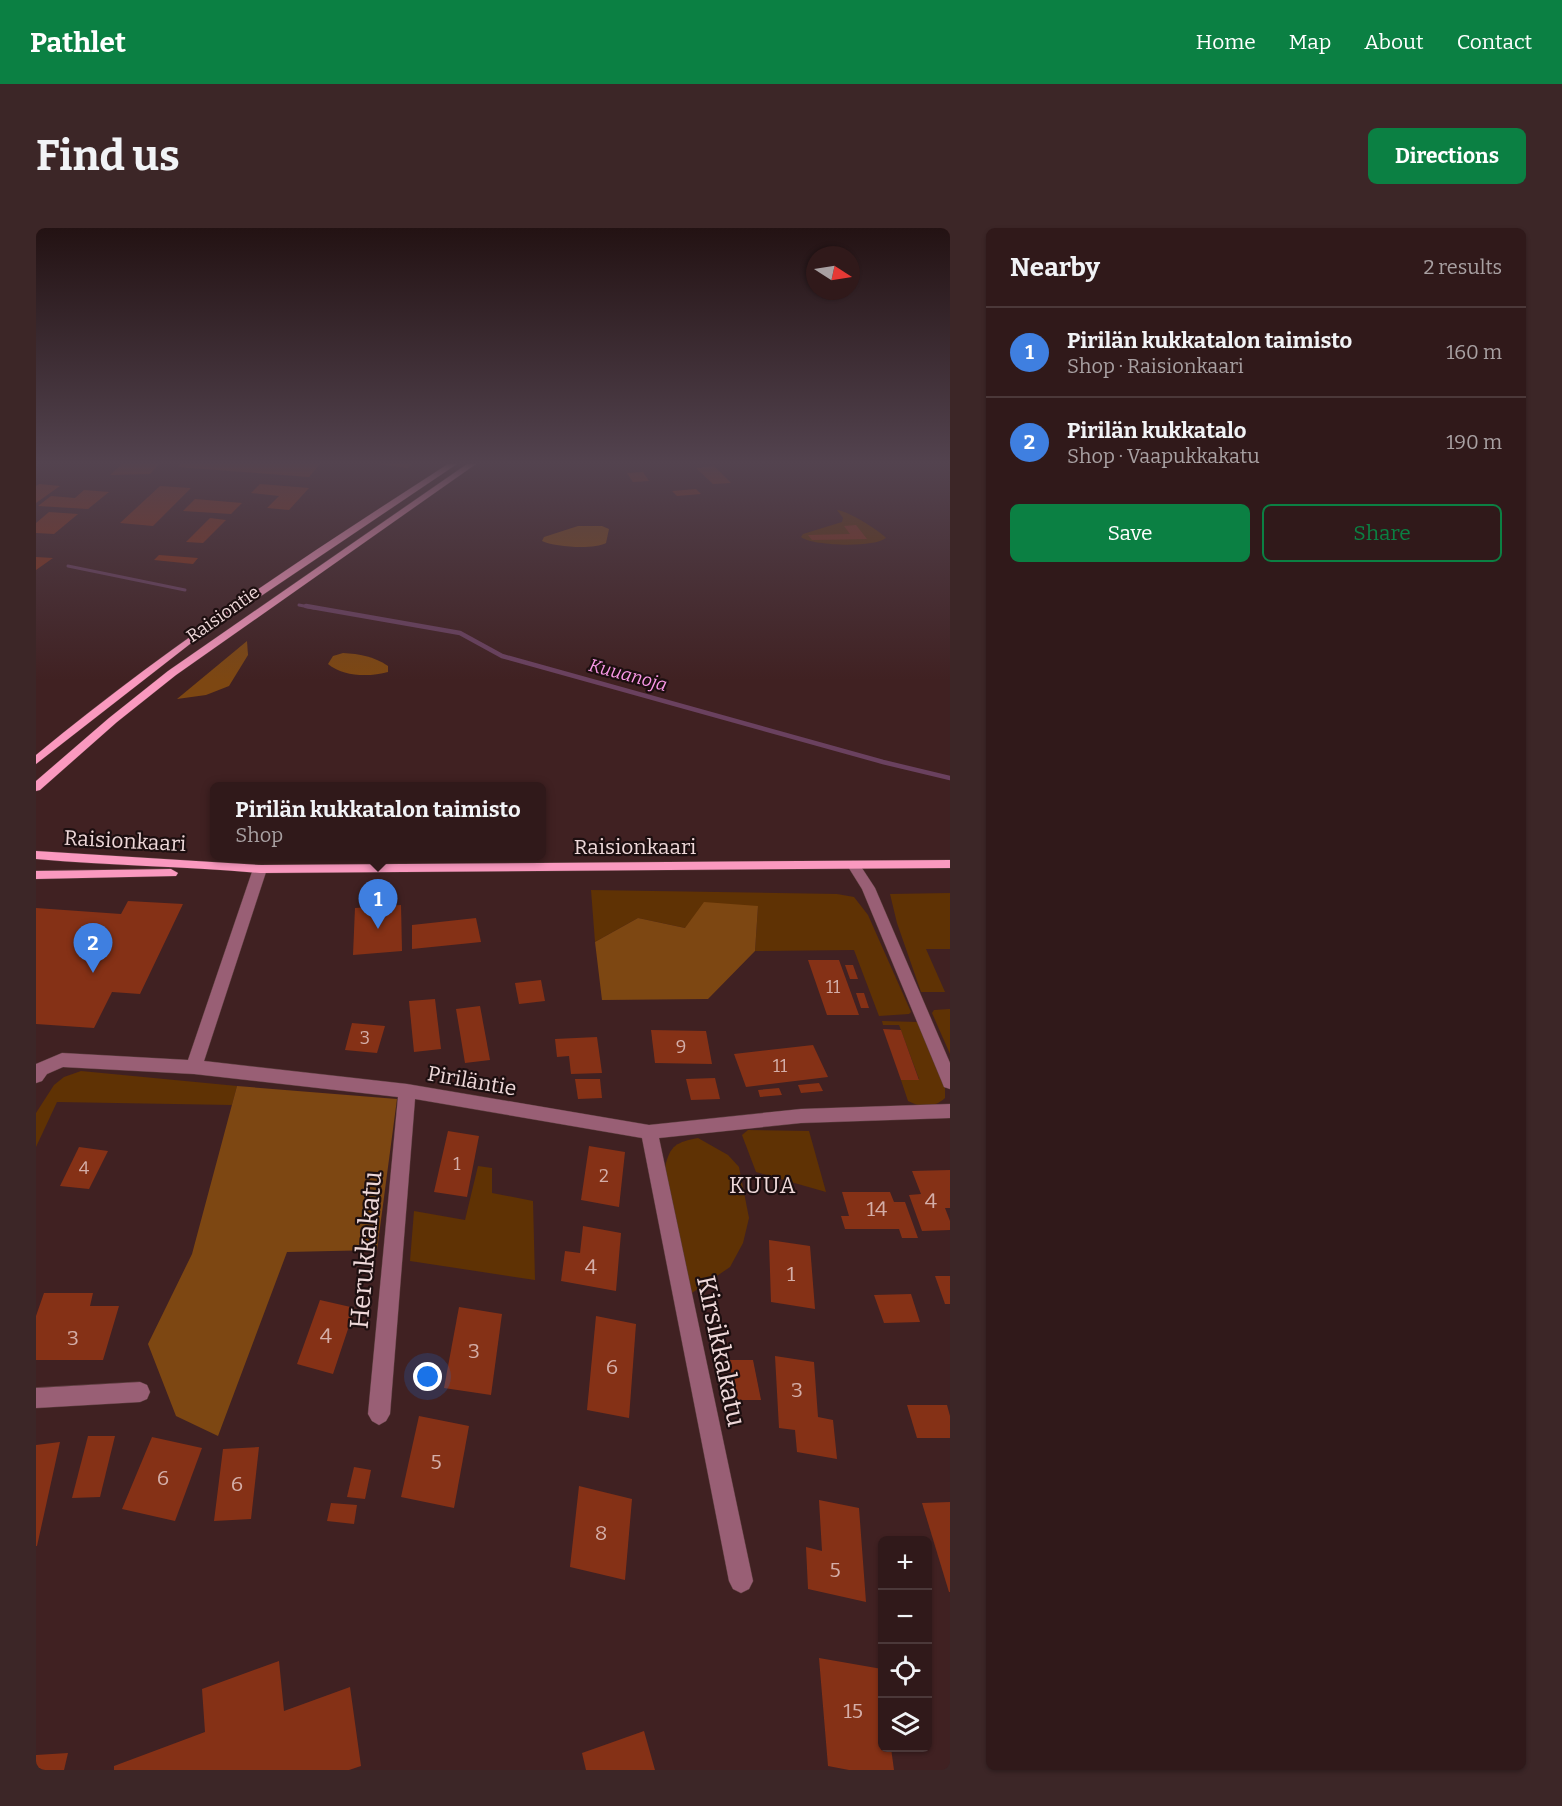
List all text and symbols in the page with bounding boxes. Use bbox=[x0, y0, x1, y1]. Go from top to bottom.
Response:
text: Pathlet bbox=[30, 26, 126, 59]
text: Home bbox=[1196, 29, 1256, 55]
text: Map bbox=[1289, 29, 1331, 55]
text: About bbox=[1364, 29, 1424, 55]
text: Contact bbox=[1457, 29, 1532, 55]
button: Directions bbox=[1368, 128, 1526, 184]
text: Find us bbox=[36, 131, 180, 181]
north arrow bbox=[806, 246, 860, 300]
text: Nearby bbox=[1010, 252, 1100, 283]
text: 2 results bbox=[1423, 255, 1502, 279]
text: Pirilän kukkatalon taimisto bbox=[1067, 327, 1352, 354]
text: 1 bbox=[1025, 340, 1034, 364]
text: 160 m bbox=[1446, 340, 1502, 364]
text: Shop · Raisionkaari bbox=[1067, 354, 1244, 378]
text: Pirilän kukkatalo bbox=[1067, 417, 1247, 444]
text: 2 bbox=[1024, 430, 1035, 454]
text: 190 m bbox=[1446, 430, 1502, 454]
text: Shop · Vaapukkakatu bbox=[1067, 444, 1260, 468]
button: Save bbox=[1010, 504, 1250, 562]
button: Share bbox=[1262, 504, 1502, 562]
street label: Raisiontie bbox=[182, 581, 264, 647]
water label: Kuuanoja bbox=[586, 654, 670, 696]
popup bbox=[210, 782, 546, 860]
text: Pirilän kukkatalon taimisto bbox=[235, 796, 521, 823]
text: Shop bbox=[235, 823, 283, 847]
street label: Raisionkaari bbox=[63, 825, 187, 857]
street label: Raisionkaari bbox=[574, 834, 696, 860]
pin: 1 bbox=[358, 880, 398, 929]
pin: 2 bbox=[74, 924, 112, 973]
house number: 11 bbox=[826, 976, 841, 998]
house number: 3 bbox=[360, 1027, 370, 1049]
house number: 9 bbox=[676, 1036, 686, 1058]
house number: 11 bbox=[773, 1055, 788, 1077]
street label: Piriläntie bbox=[426, 1060, 518, 1102]
house number: 1 bbox=[453, 1153, 461, 1175]
house number: 4 bbox=[79, 1157, 90, 1179]
house number: 2 bbox=[599, 1165, 609, 1187]
street label: Herukkakatu bbox=[344, 1170, 388, 1330]
district label: KUUA bbox=[729, 1172, 797, 1199]
house number: 4 bbox=[925, 1188, 937, 1214]
house number: 14 bbox=[867, 1196, 887, 1222]
house number: 4 bbox=[585, 1254, 597, 1280]
house number: 1 bbox=[787, 1261, 796, 1287]
street label: Kirsikkakatu bbox=[690, 1273, 752, 1429]
house number: 4 bbox=[320, 1323, 332, 1349]
house number: 3 bbox=[67, 1325, 79, 1351]
house number: 3 bbox=[468, 1338, 480, 1364]
house number: 6 bbox=[606, 1354, 618, 1380]
your location bbox=[413, 1362, 442, 1391]
house number: 3 bbox=[791, 1377, 803, 1403]
house number: 5 bbox=[430, 1449, 442, 1475]
house number: 6 bbox=[157, 1465, 169, 1491]
house number: 6 bbox=[231, 1471, 243, 1497]
house number: 8 bbox=[595, 1520, 607, 1546]
map controls bbox=[878, 1536, 932, 1752]
button: + bbox=[878, 1536, 932, 1590]
house number: 5 bbox=[829, 1557, 841, 1583]
button: − bbox=[878, 1590, 932, 1644]
button: locate bbox=[878, 1644, 932, 1698]
house number: 15 bbox=[843, 1698, 863, 1724]
button: layers bbox=[878, 1698, 932, 1752]

